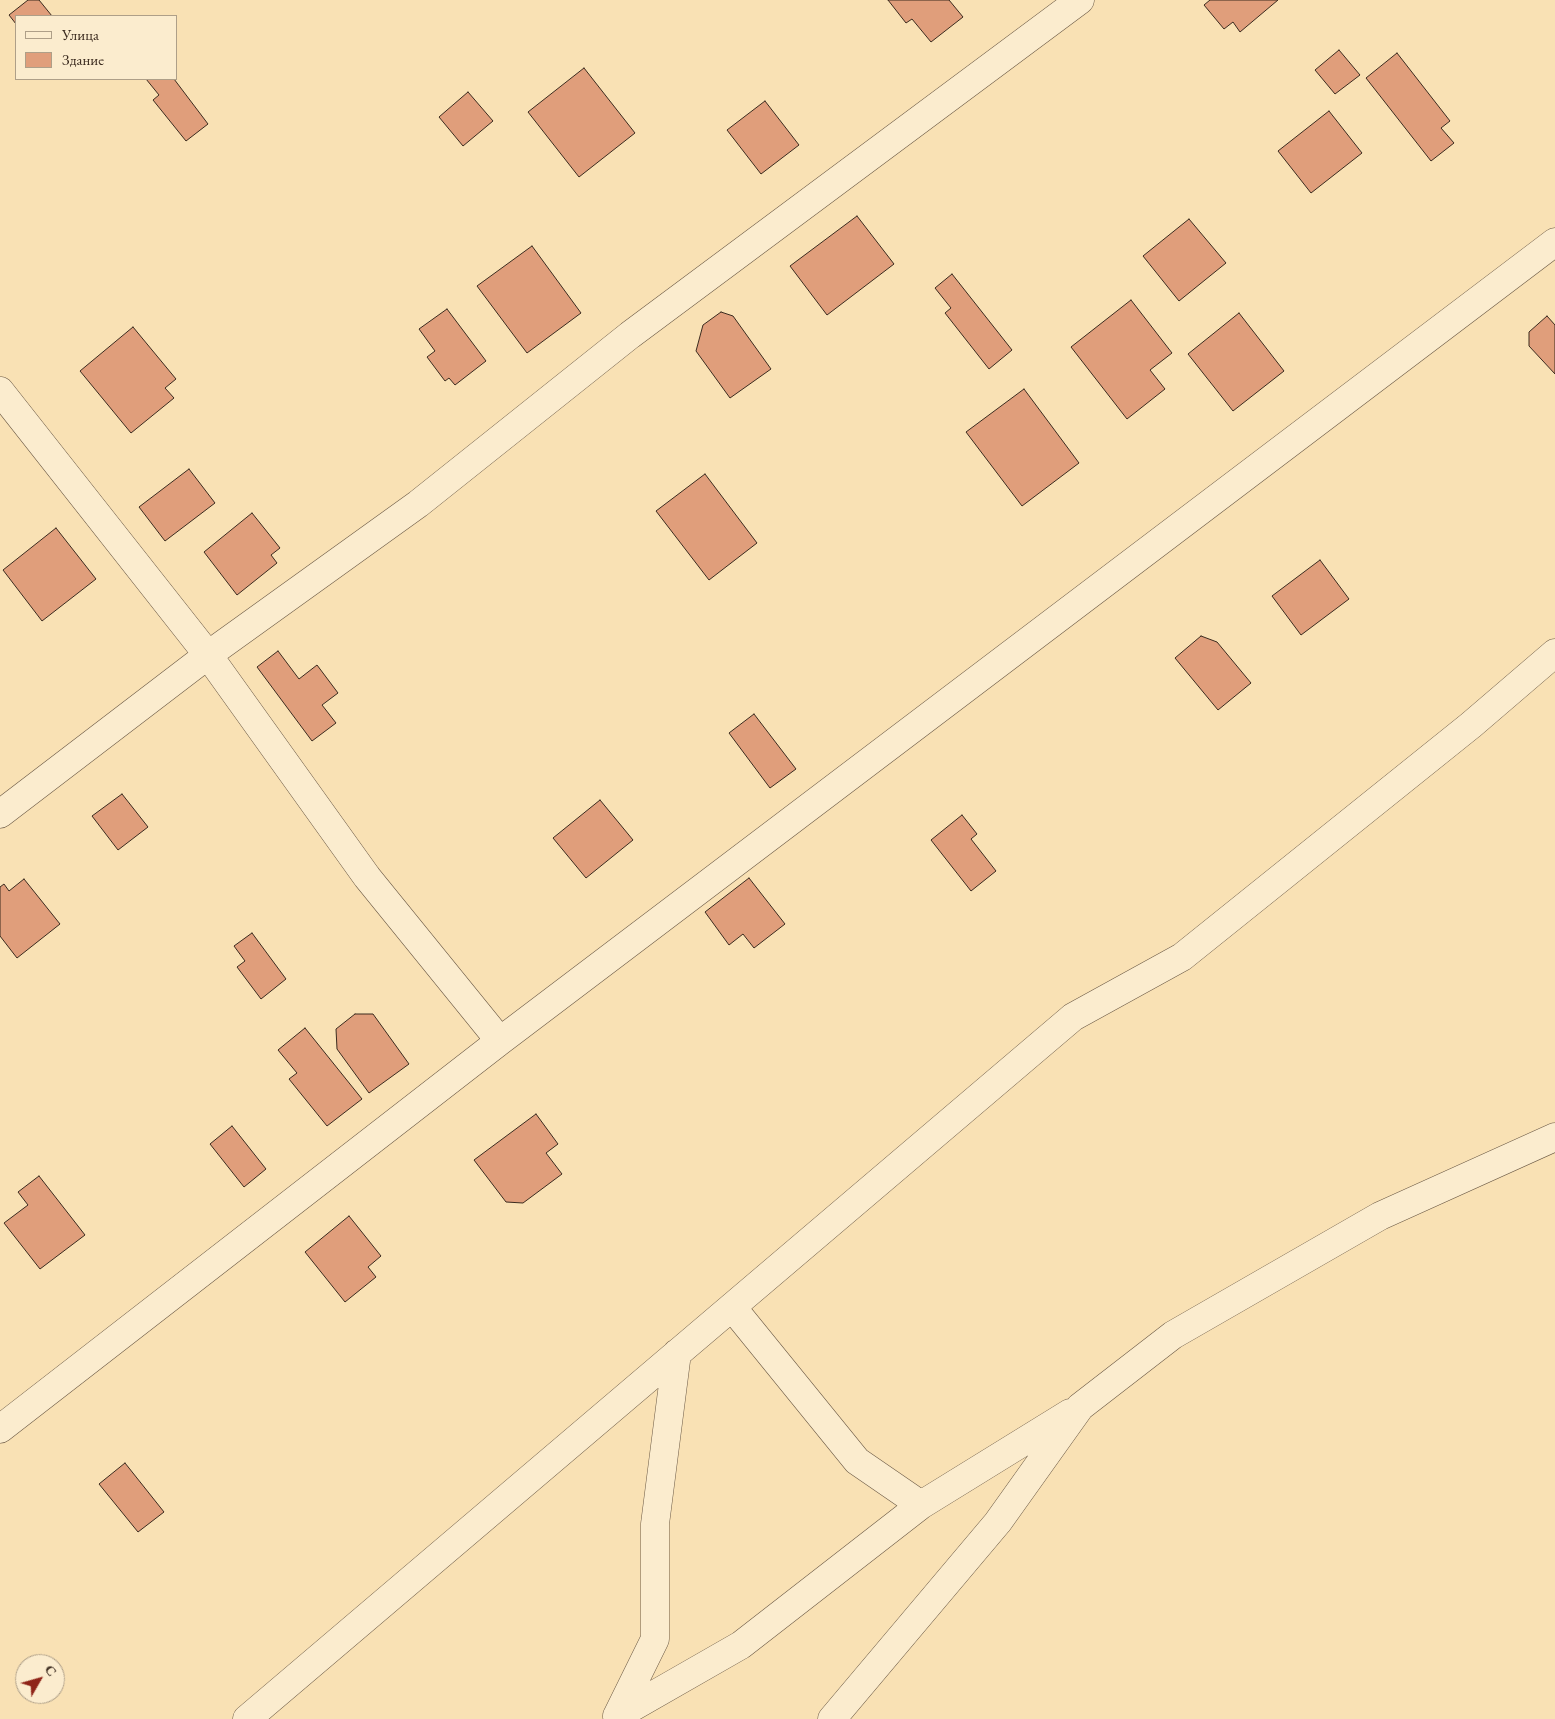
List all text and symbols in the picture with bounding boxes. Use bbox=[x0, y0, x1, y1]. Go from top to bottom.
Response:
legend bbox=[15, 15, 178, 80]
text: Улица bbox=[62, 25, 99, 44]
text: Здание bbox=[62, 50, 104, 69]
north arrow bbox=[15, 1654, 65, 1704]
text: С bbox=[41, 1661, 61, 1680]

